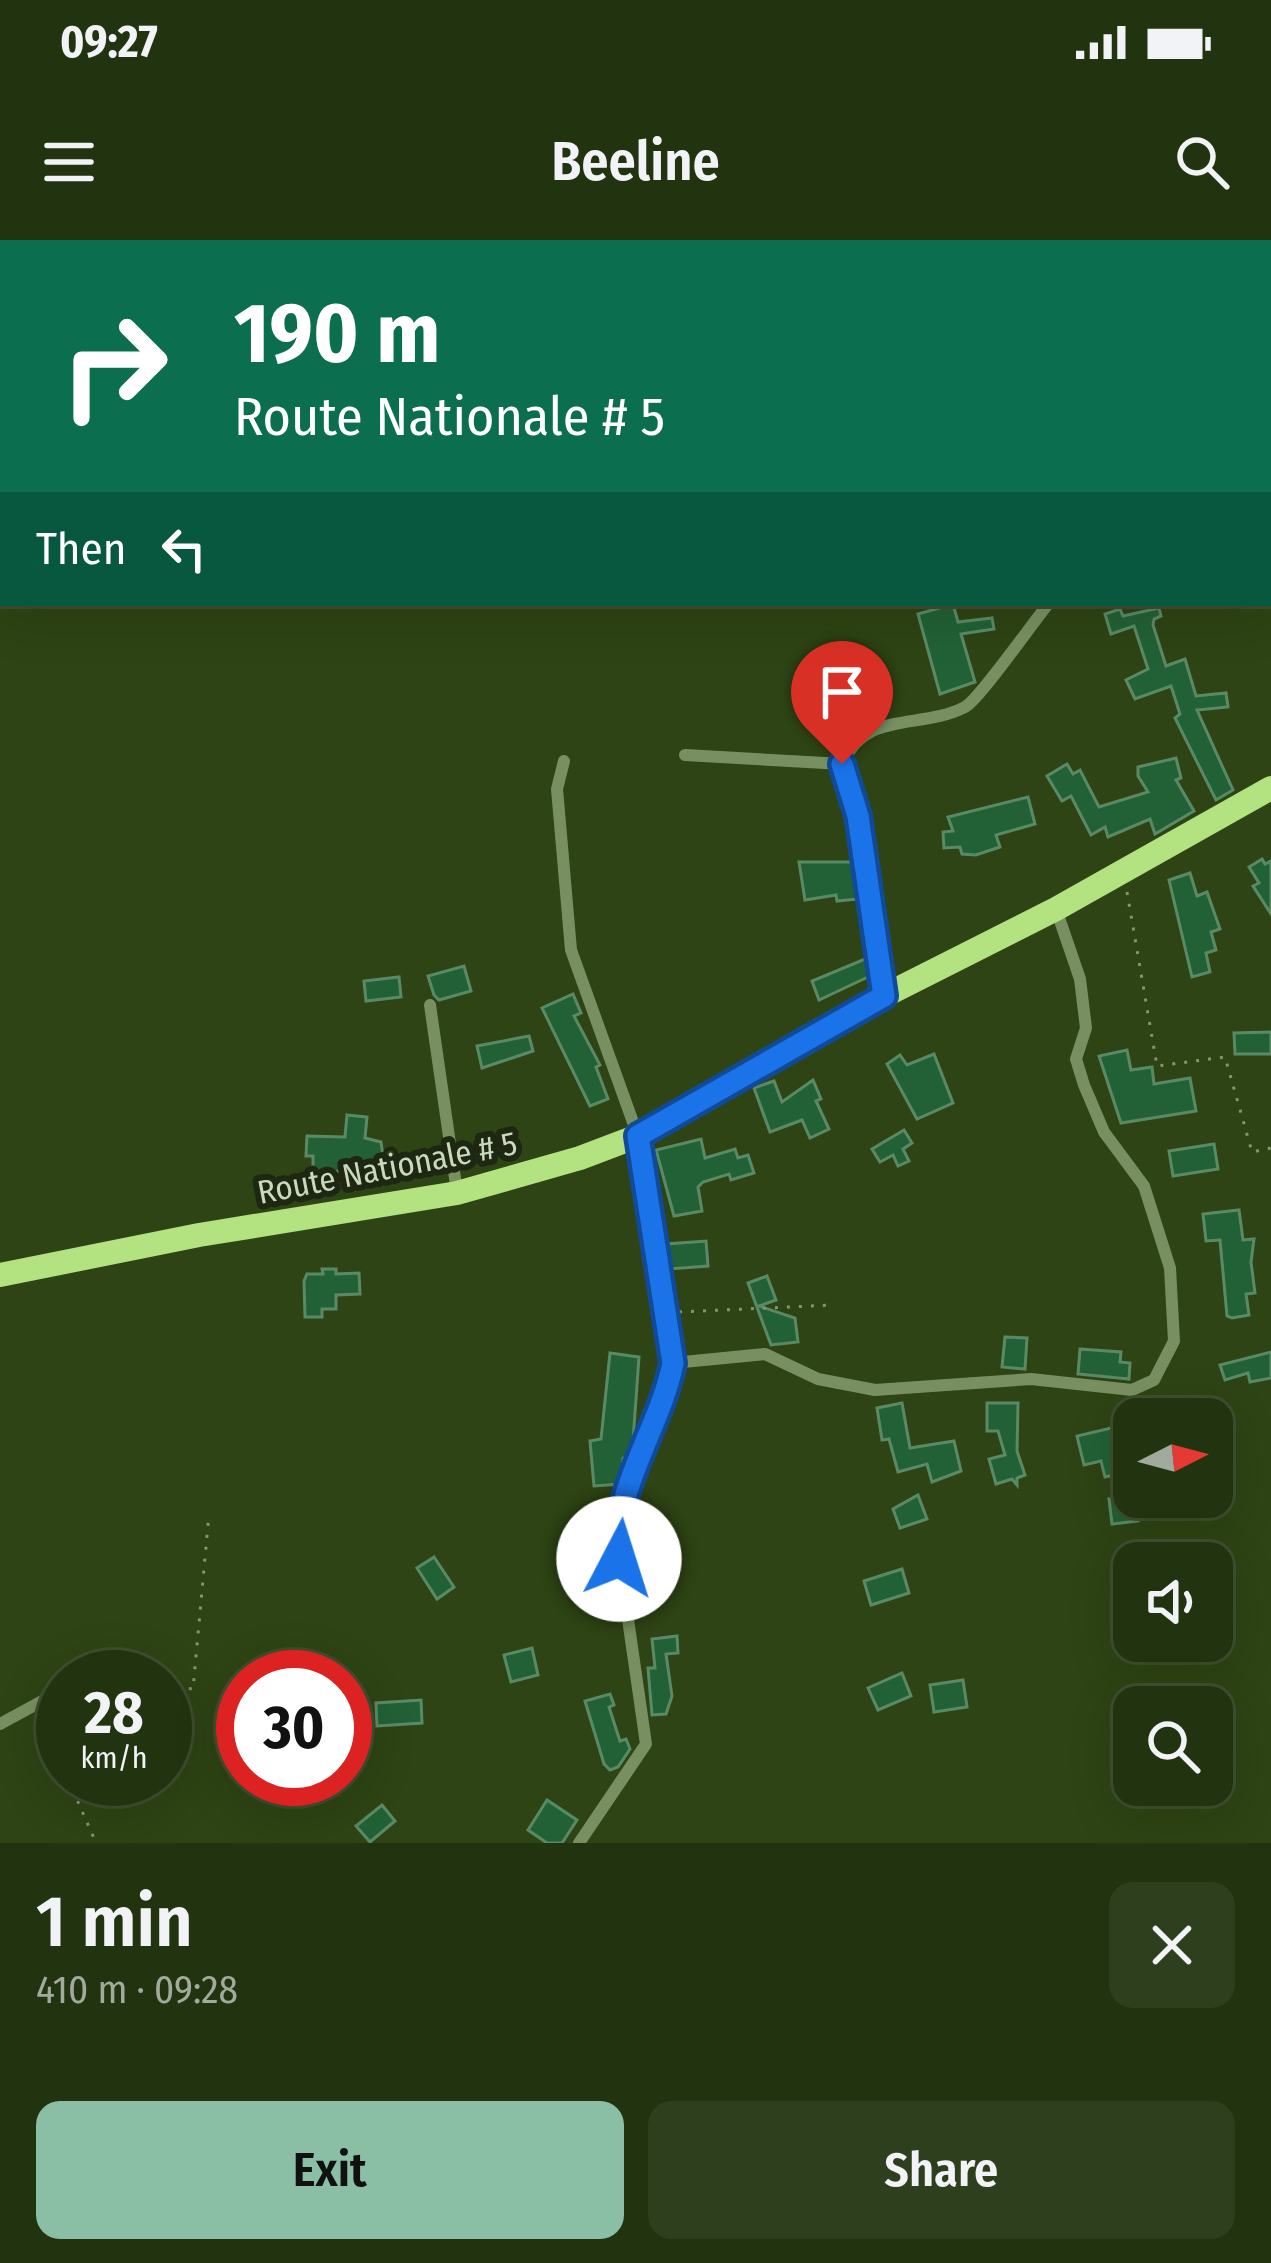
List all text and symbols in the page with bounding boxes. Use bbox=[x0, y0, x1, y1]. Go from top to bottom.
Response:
text: 09:27 bbox=[60, 15, 158, 69]
icon: menu bbox=[36, 129, 102, 195]
icon: search bbox=[1169, 129, 1235, 195]
text: Beeline bbox=[551, 130, 720, 194]
text: 190 m bbox=[234, 283, 440, 384]
icon: right bbox=[36, 288, 192, 444]
text: Route Nationale # 5 bbox=[234, 385, 665, 449]
icon: left bbox=[151, 516, 217, 582]
text: Then bbox=[36, 522, 127, 576]
pin bbox=[791, 641, 893, 764]
icon: arrive bbox=[809, 659, 875, 725]
street label: Route Nationale # 5 bbox=[254, 1123, 520, 1213]
north arrow bbox=[1113, 1398, 1233, 1518]
map controls bbox=[1113, 1398, 1233, 1806]
position arrow bbox=[556, 1496, 682, 1622]
button: sound bbox=[1113, 1542, 1233, 1662]
speed limit sign: 30 bbox=[216, 1650, 372, 1806]
text: 28 bbox=[84, 1677, 144, 1749]
button: search bbox=[1113, 1686, 1233, 1806]
text: km/h bbox=[81, 1740, 147, 1776]
text: 1 min bbox=[36, 1879, 193, 1965]
button: close bbox=[1109, 1882, 1235, 2008]
text: 410 m · 09:28 bbox=[36, 1967, 238, 2013]
button: Exit bbox=[36, 2101, 624, 2239]
button: Share bbox=[648, 2101, 1235, 2239]

